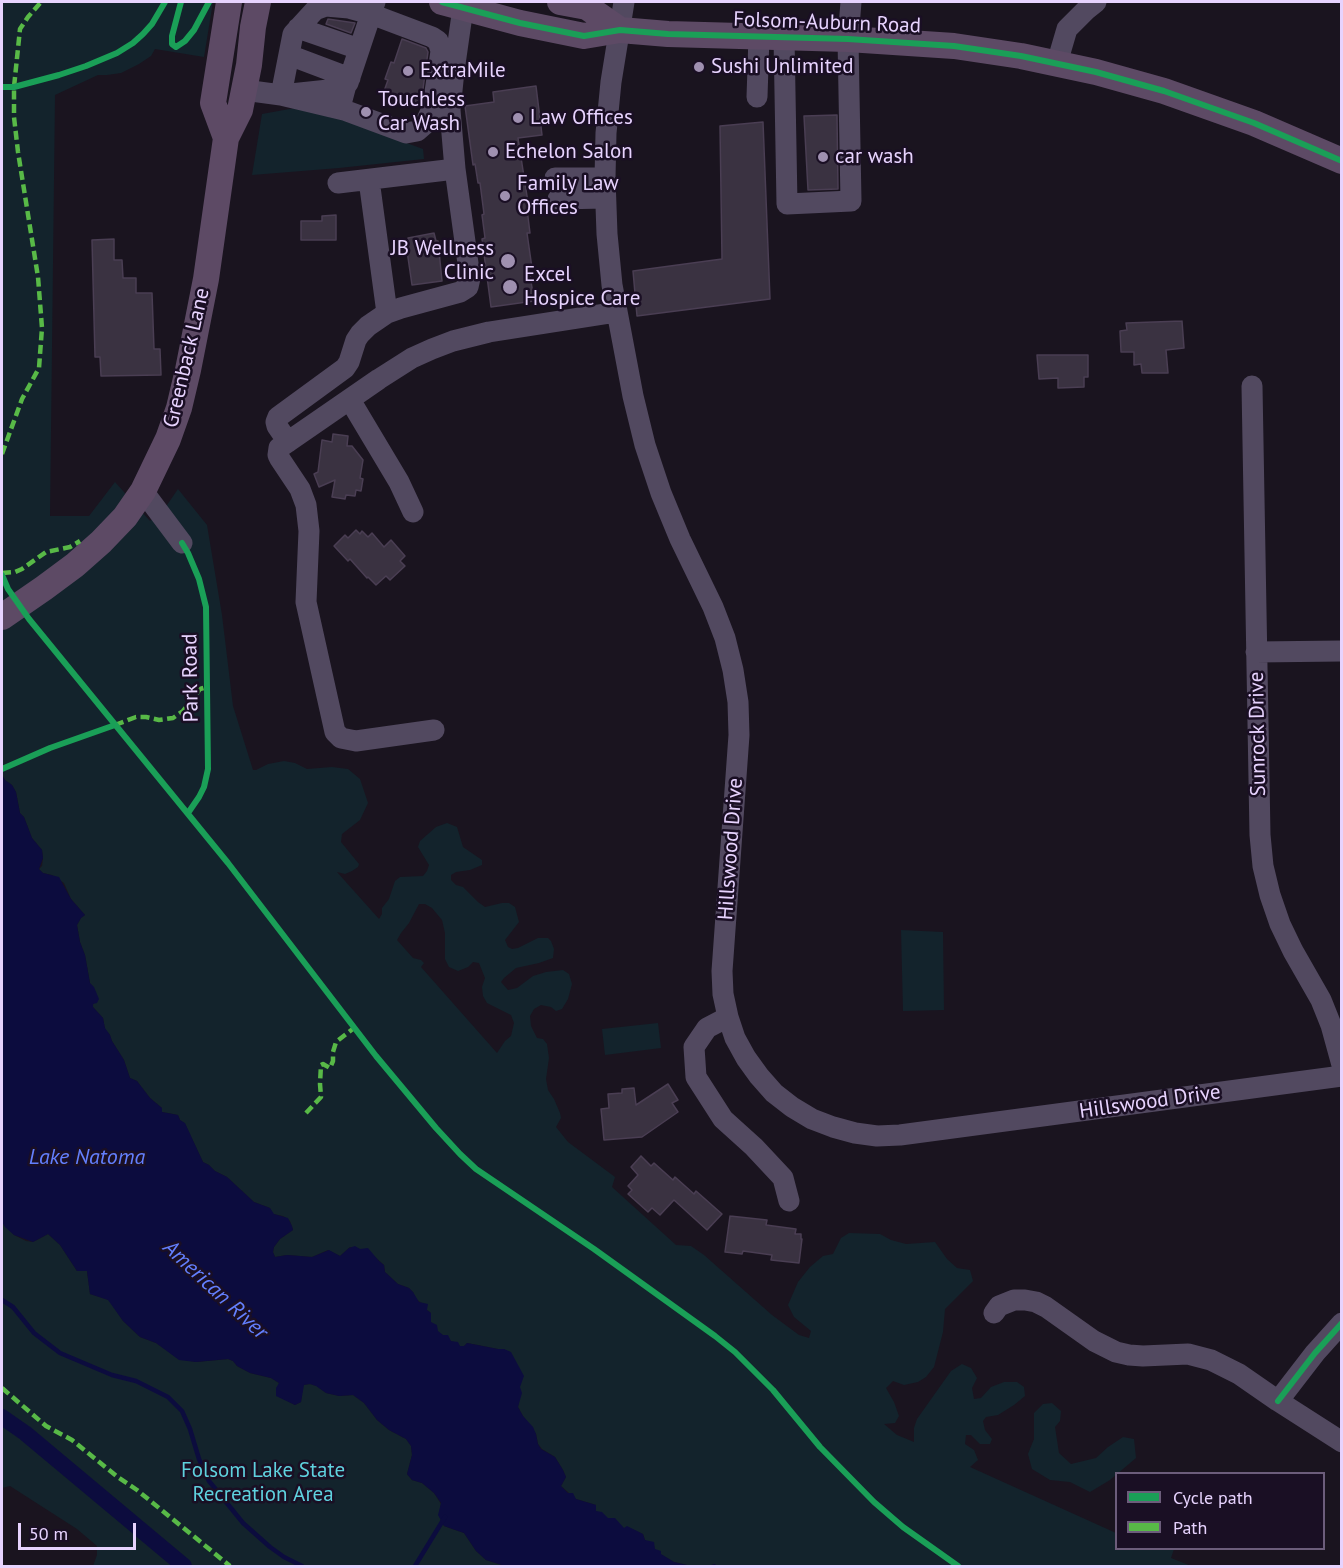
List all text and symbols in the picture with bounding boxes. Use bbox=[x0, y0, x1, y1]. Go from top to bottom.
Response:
street label: Folsom-Auburn Road bbox=[733, 7, 921, 39]
place label: Sushi Unlimited bbox=[711, 54, 854, 80]
place label: ExtraMile bbox=[420, 58, 506, 84]
marker: Sushi Unlimited bbox=[692, 60, 706, 74]
marker: ExtraMile bbox=[401, 64, 415, 78]
place label: Touchless Car Wash bbox=[378, 87, 465, 137]
marker: Touchless Car Wash bbox=[359, 105, 373, 119]
place label: Law Offices bbox=[530, 105, 633, 131]
marker: Law Offices bbox=[511, 111, 525, 125]
place label: Echelon Salon bbox=[505, 139, 633, 165]
place label: car wash bbox=[835, 144, 914, 170]
marker: Echelon Salon bbox=[486, 145, 500, 159]
marker: car wash bbox=[816, 150, 830, 164]
place label: Family Law Offices bbox=[517, 171, 619, 221]
marker: Family Law Offices bbox=[498, 189, 512, 203]
place label: JB Wellness Clinic bbox=[391, 236, 494, 286]
marker: JB Wellness Clinic bbox=[499, 252, 517, 270]
place label: Excel Hospice Care bbox=[524, 262, 640, 312]
marker: Excel Hospice Care bbox=[501, 278, 519, 296]
street label: Greenback Lane bbox=[159, 286, 215, 430]
street label: Park Road bbox=[178, 633, 204, 723]
street label: Sunrock Drive bbox=[1244, 672, 1272, 796]
street label: Hillswood Drive bbox=[713, 777, 749, 921]
street label: Hillswood Drive bbox=[1078, 1080, 1222, 1124]
water label: Lake Natoma bbox=[29, 1145, 145, 1171]
water label: American River bbox=[157, 1235, 273, 1345]
park label: Folsom Lake State Recreation Area bbox=[181, 1458, 345, 1508]
legend bbox=[1115, 1472, 1325, 1550]
text: Cycle path bbox=[1173, 1486, 1253, 1509]
scale bar bbox=[21, 1511, 140, 1549]
text: Path bbox=[1173, 1516, 1207, 1539]
text: 50 m bbox=[29, 1522, 68, 1545]

